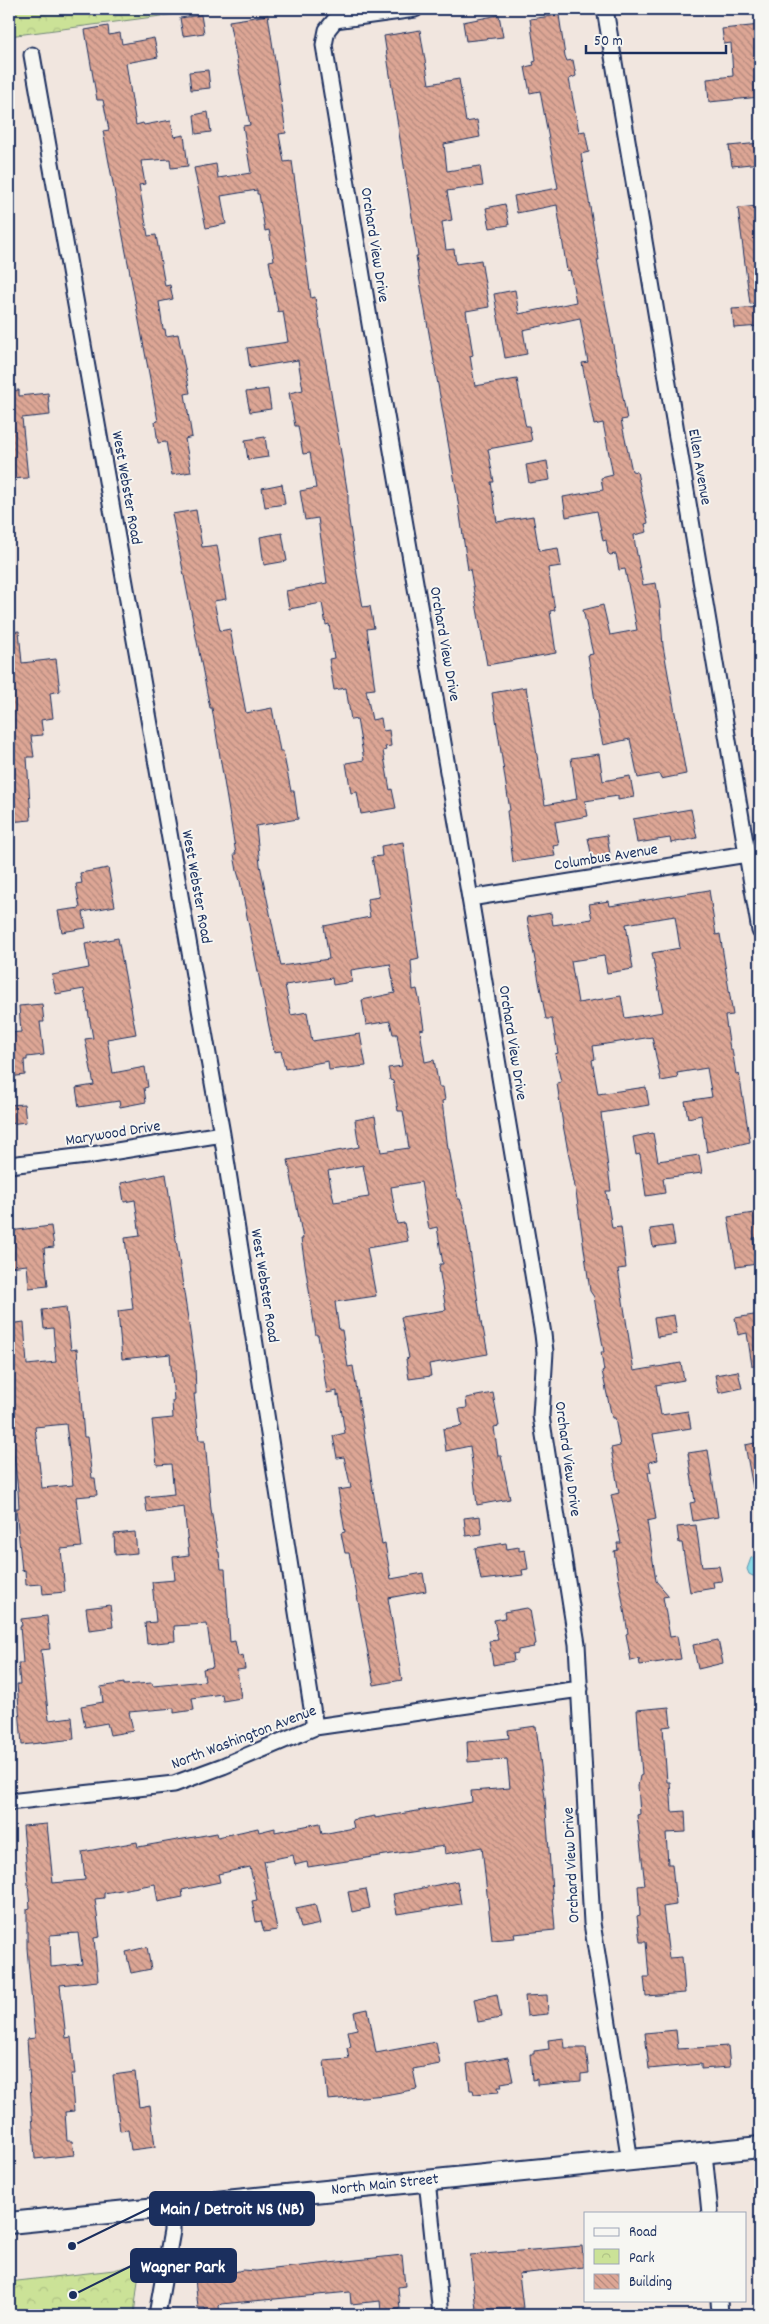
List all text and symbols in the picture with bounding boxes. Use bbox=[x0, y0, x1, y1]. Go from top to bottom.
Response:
scale bar bbox=[586, 22, 726, 54]
text: 50 m bbox=[594, 31, 623, 53]
street label: Orchard View Drive bbox=[354, 186, 394, 304]
street label: Ellen Avenue bbox=[681, 427, 717, 507]
street label: West Webster Road bbox=[105, 429, 147, 547]
street label: Orchard View Drive bbox=[423, 585, 465, 703]
street label: West Webster Road bbox=[175, 828, 217, 946]
street label: Columbus Avenue bbox=[552, 838, 660, 878]
street label: Orchard View Drive bbox=[492, 984, 532, 1102]
street label: Marywood Drive bbox=[64, 1115, 162, 1153]
street label: West Webster Road bbox=[244, 1227, 284, 1345]
street label: Orchard View Drive bbox=[548, 1400, 586, 1518]
street label: North Washington Avenue bbox=[168, 1700, 320, 1776]
street label: Orchard View Drive bbox=[557, 1807, 587, 1923]
street label: North Main Street bbox=[330, 2168, 440, 2202]
callout: Main / Detroit NS (NB) bbox=[150, 2192, 314, 2225]
text: Main / Detroit NS (NB) bbox=[160, 2198, 304, 2223]
legend bbox=[584, 2212, 746, 2302]
text: Road bbox=[629, 2222, 657, 2244]
text: Park bbox=[629, 2248, 655, 2270]
callout: Wagner Park bbox=[131, 2249, 236, 2282]
text: Wagner Park bbox=[141, 2256, 226, 2281]
text: Building bbox=[629, 2272, 672, 2294]

